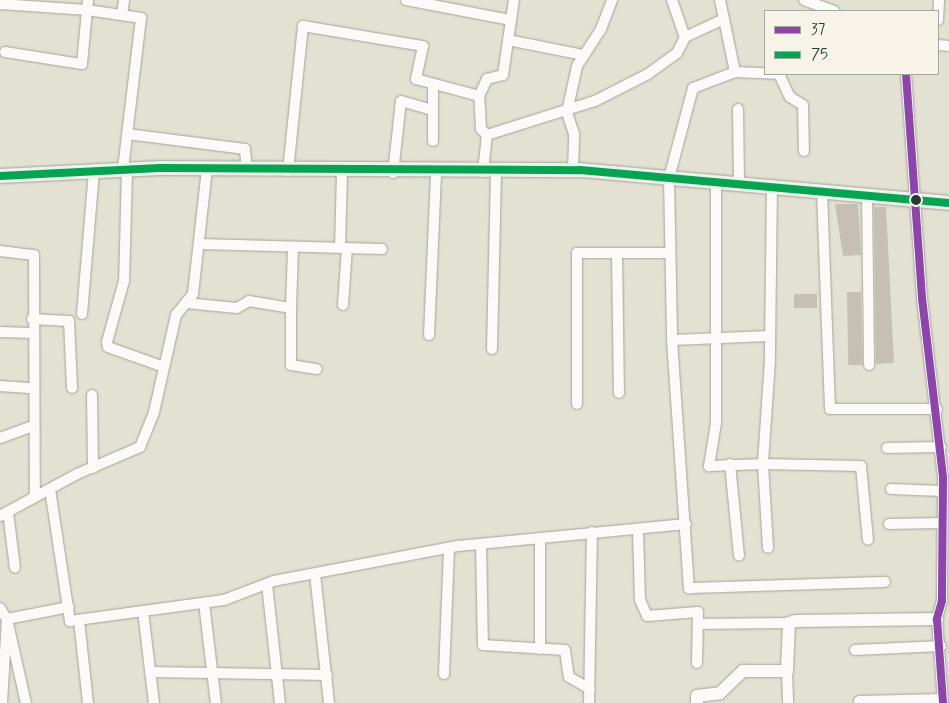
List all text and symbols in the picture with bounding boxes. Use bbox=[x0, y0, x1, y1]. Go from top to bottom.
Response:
legend bbox=[764, 10, 939, 75]
text: 37 bbox=[811, 20, 825, 40]
text: 75 bbox=[811, 45, 828, 65]
unlabelled marker bbox=[911, 195, 921, 205]

